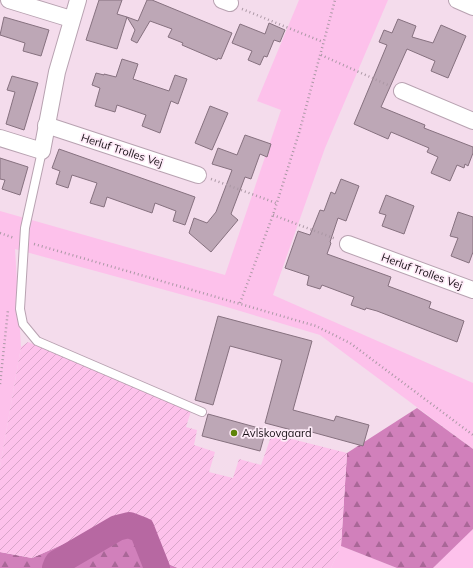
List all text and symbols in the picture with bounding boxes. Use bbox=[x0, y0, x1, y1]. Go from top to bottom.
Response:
street label: Herluf Trolles Vej bbox=[79, 130, 165, 170]
street label: Herluf Trolles Vej bbox=[380, 250, 464, 292]
place label: Avlskovgaard bbox=[242, 426, 312, 440]
marker: Avlskovgaard bbox=[229, 428, 239, 438]

